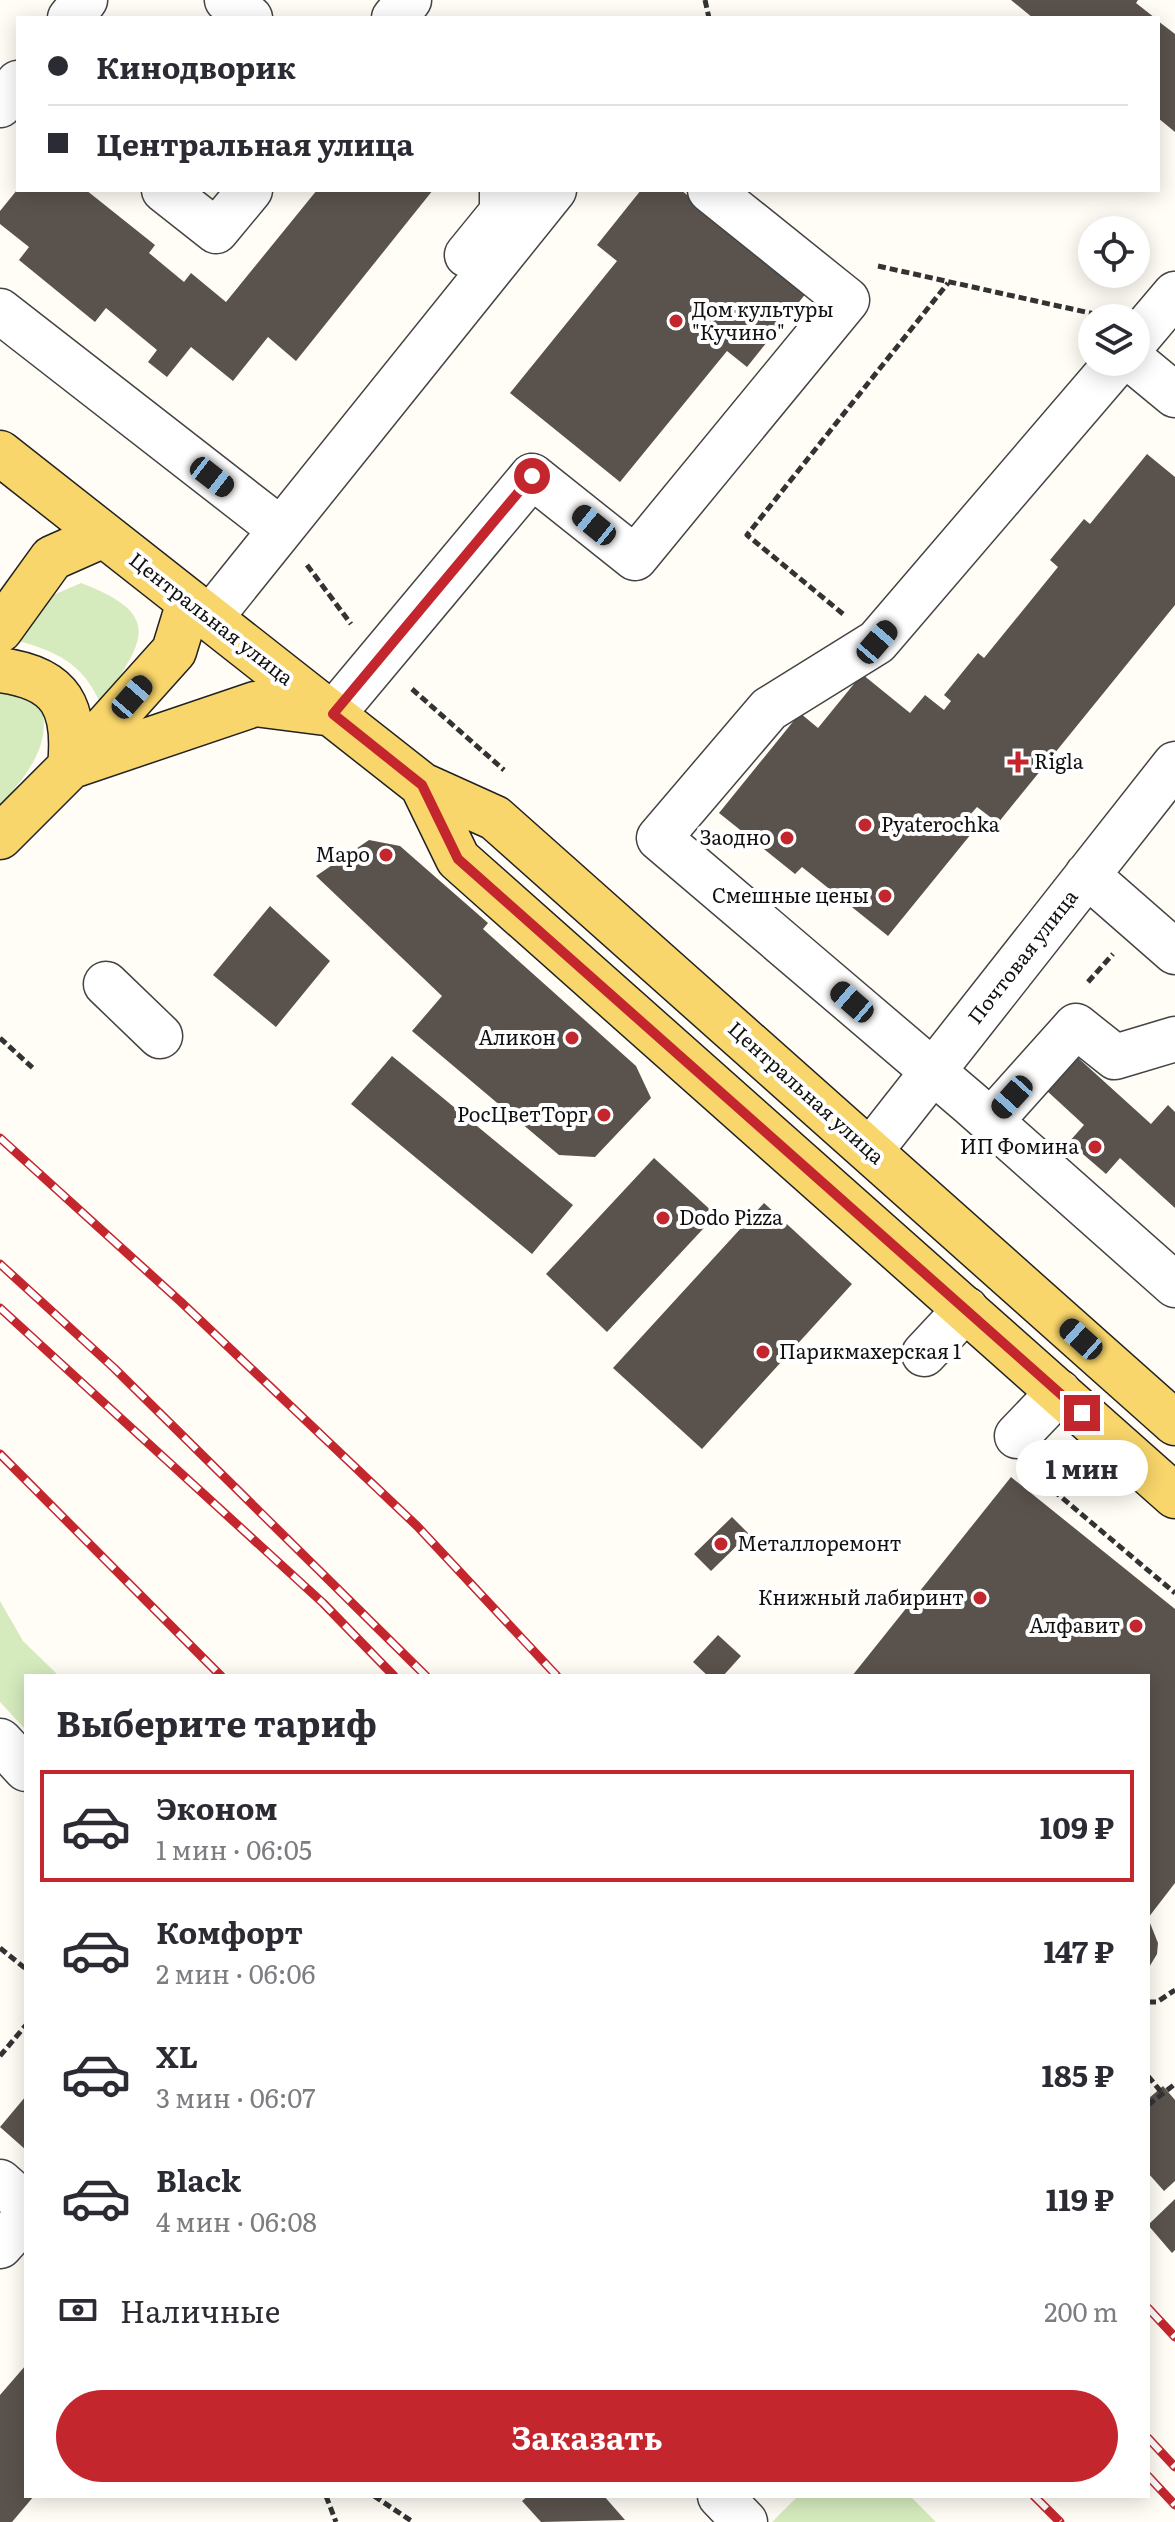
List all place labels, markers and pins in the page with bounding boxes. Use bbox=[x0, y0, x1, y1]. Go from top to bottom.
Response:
place label: Дом культуры "Кучино" bbox=[692, 293, 834, 346]
marker: Дом культуры "Кучино" bbox=[667, 312, 685, 330]
place label: Rigla bbox=[1034, 745, 1084, 775]
marker: Rigla bbox=[1009, 753, 1027, 771]
place label: Pyaterochka bbox=[881, 808, 1000, 838]
marker: Pyaterochka bbox=[856, 816, 874, 834]
place label: Заодно bbox=[700, 821, 771, 851]
marker: Заодно bbox=[778, 829, 796, 847]
place label: Маро bbox=[315, 838, 370, 868]
marker: Маро bbox=[377, 846, 395, 864]
place label: Смешные цены bbox=[712, 879, 869, 909]
marker: Смешные цены bbox=[876, 887, 894, 905]
place label: Аликон bbox=[478, 1021, 556, 1051]
marker: Аликон bbox=[563, 1029, 581, 1047]
place label: РосЦветТорг bbox=[457, 1098, 588, 1128]
marker: РосЦветТорг bbox=[595, 1106, 613, 1124]
place label: ИП Фомина bbox=[960, 1130, 1079, 1160]
marker: ИП Фомина bbox=[1086, 1138, 1104, 1156]
place label: Dodo Pizza bbox=[679, 1201, 783, 1231]
marker: Dodo Pizza bbox=[654, 1209, 672, 1227]
place label: Парикмахерская 1 bbox=[779, 1335, 961, 1365]
marker: Парикмахерская 1 bbox=[754, 1343, 772, 1361]
place label: Металлоремонт bbox=[737, 1527, 902, 1557]
marker: Металлоремонт bbox=[712, 1535, 730, 1553]
place label: Книжный лабиринт bbox=[758, 1581, 964, 1611]
marker: Книжный лабиринт bbox=[971, 1589, 989, 1607]
place label: Алфавит bbox=[1029, 1609, 1120, 1639]
marker: Алфавит bbox=[1127, 1617, 1145, 1635]

